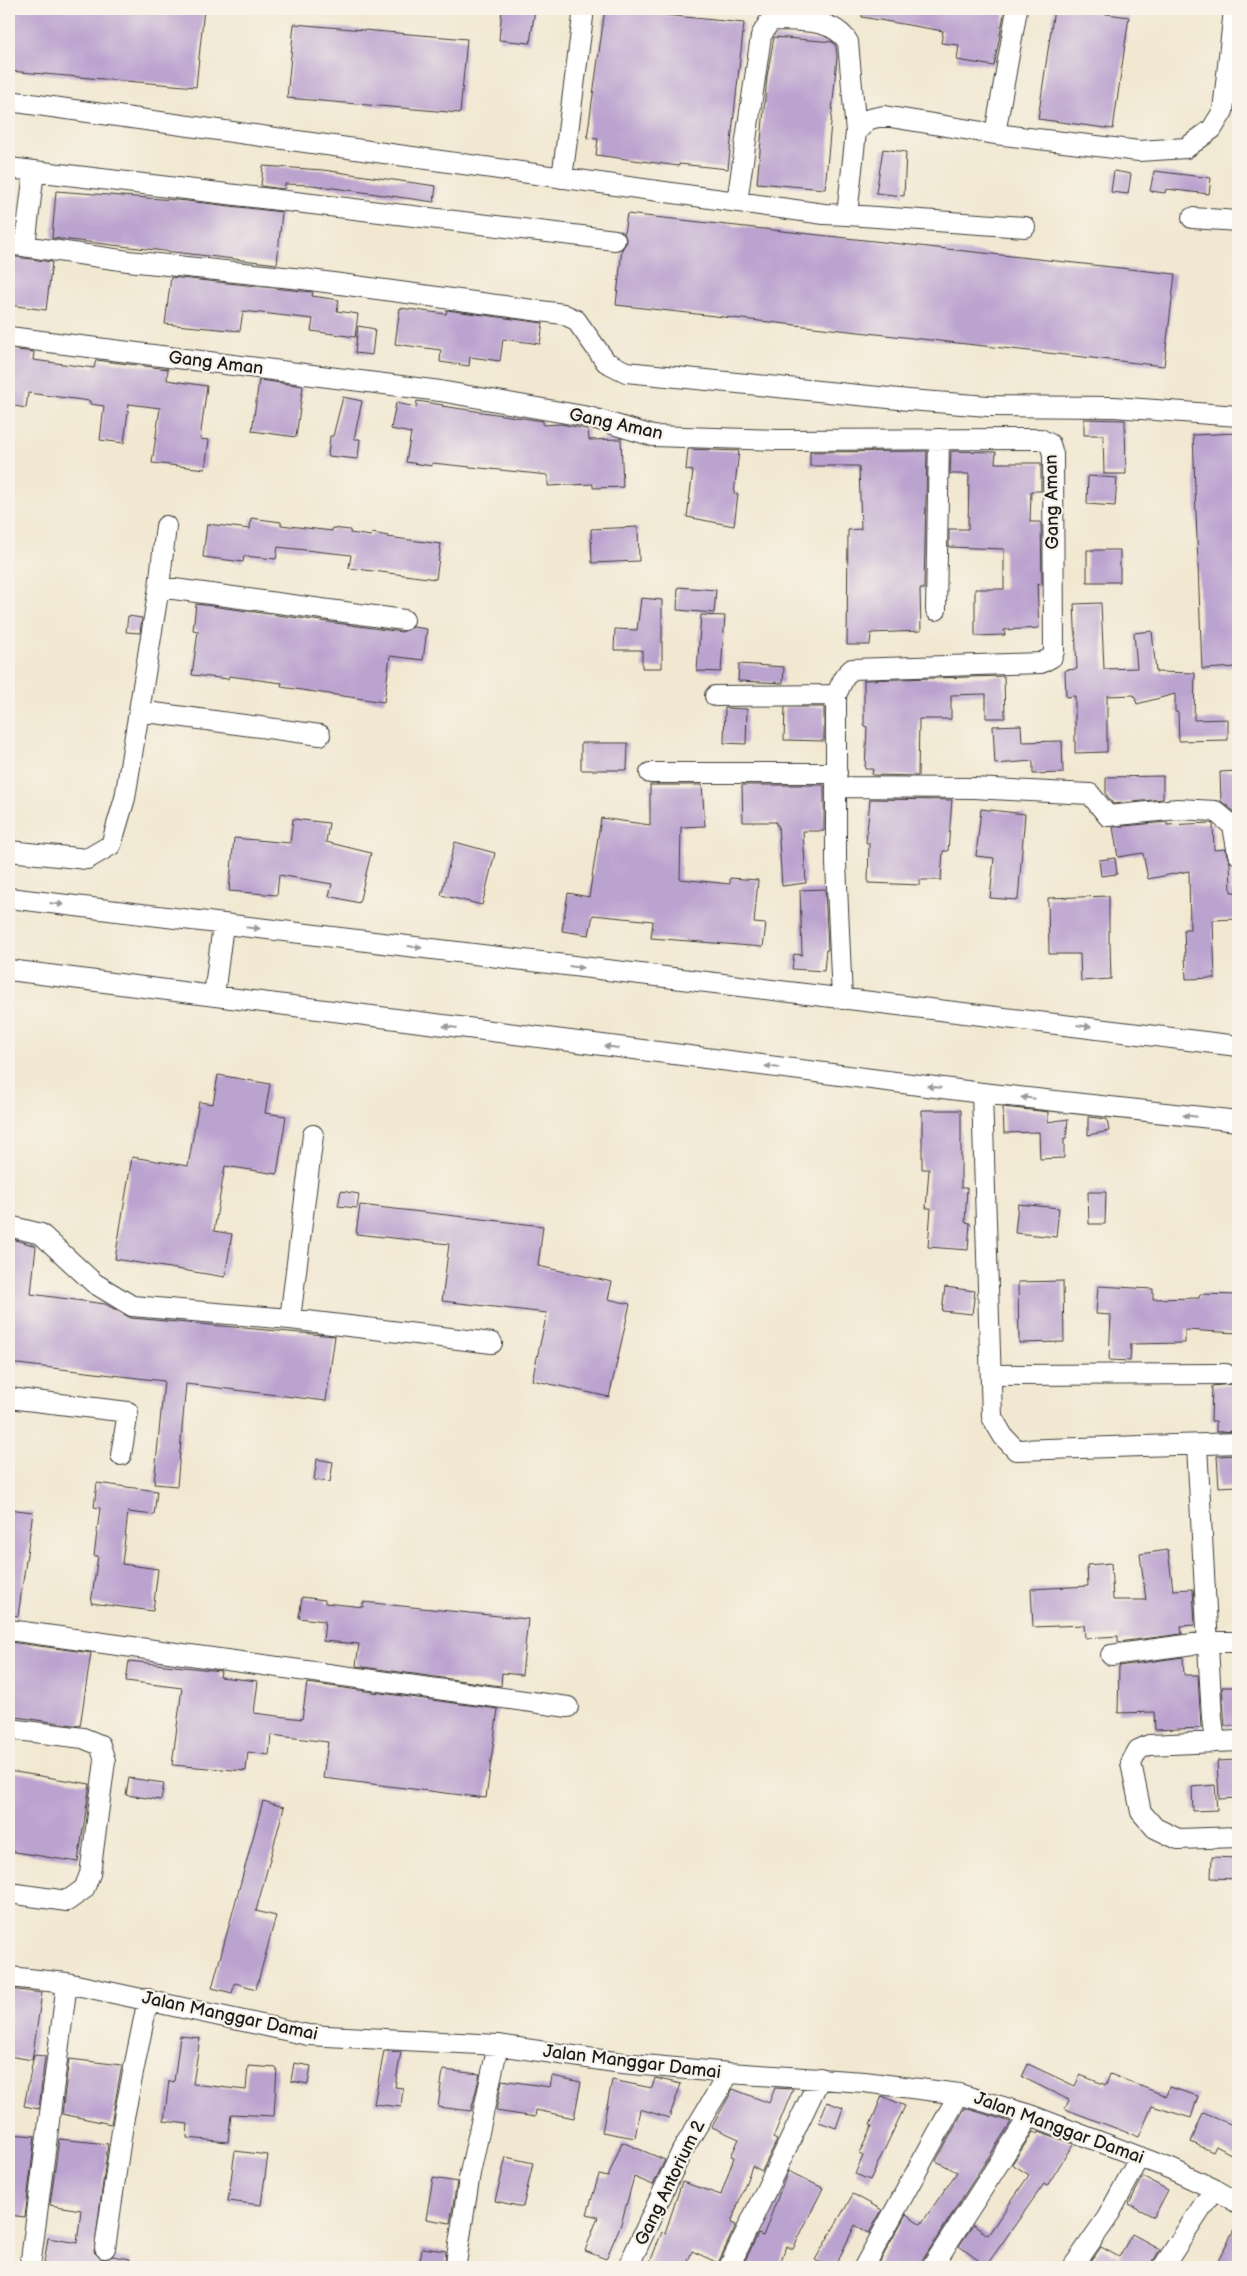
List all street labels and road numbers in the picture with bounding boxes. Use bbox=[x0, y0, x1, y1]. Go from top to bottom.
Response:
street label: Gang Aman bbox=[167, 347, 265, 379]
street label: Gang Aman bbox=[567, 404, 665, 444]
street label: Gang Aman bbox=[1041, 454, 1063, 550]
street label: Jalan Manggar Damai bbox=[140, 1987, 320, 2045]
street label: Jalan Manggar Damai bbox=[542, 2041, 722, 2083]
street label: Jalan Manggar Damai bbox=[971, 2088, 1147, 2168]
street label: Gang Antorium 2 bbox=[631, 2117, 710, 2249]

